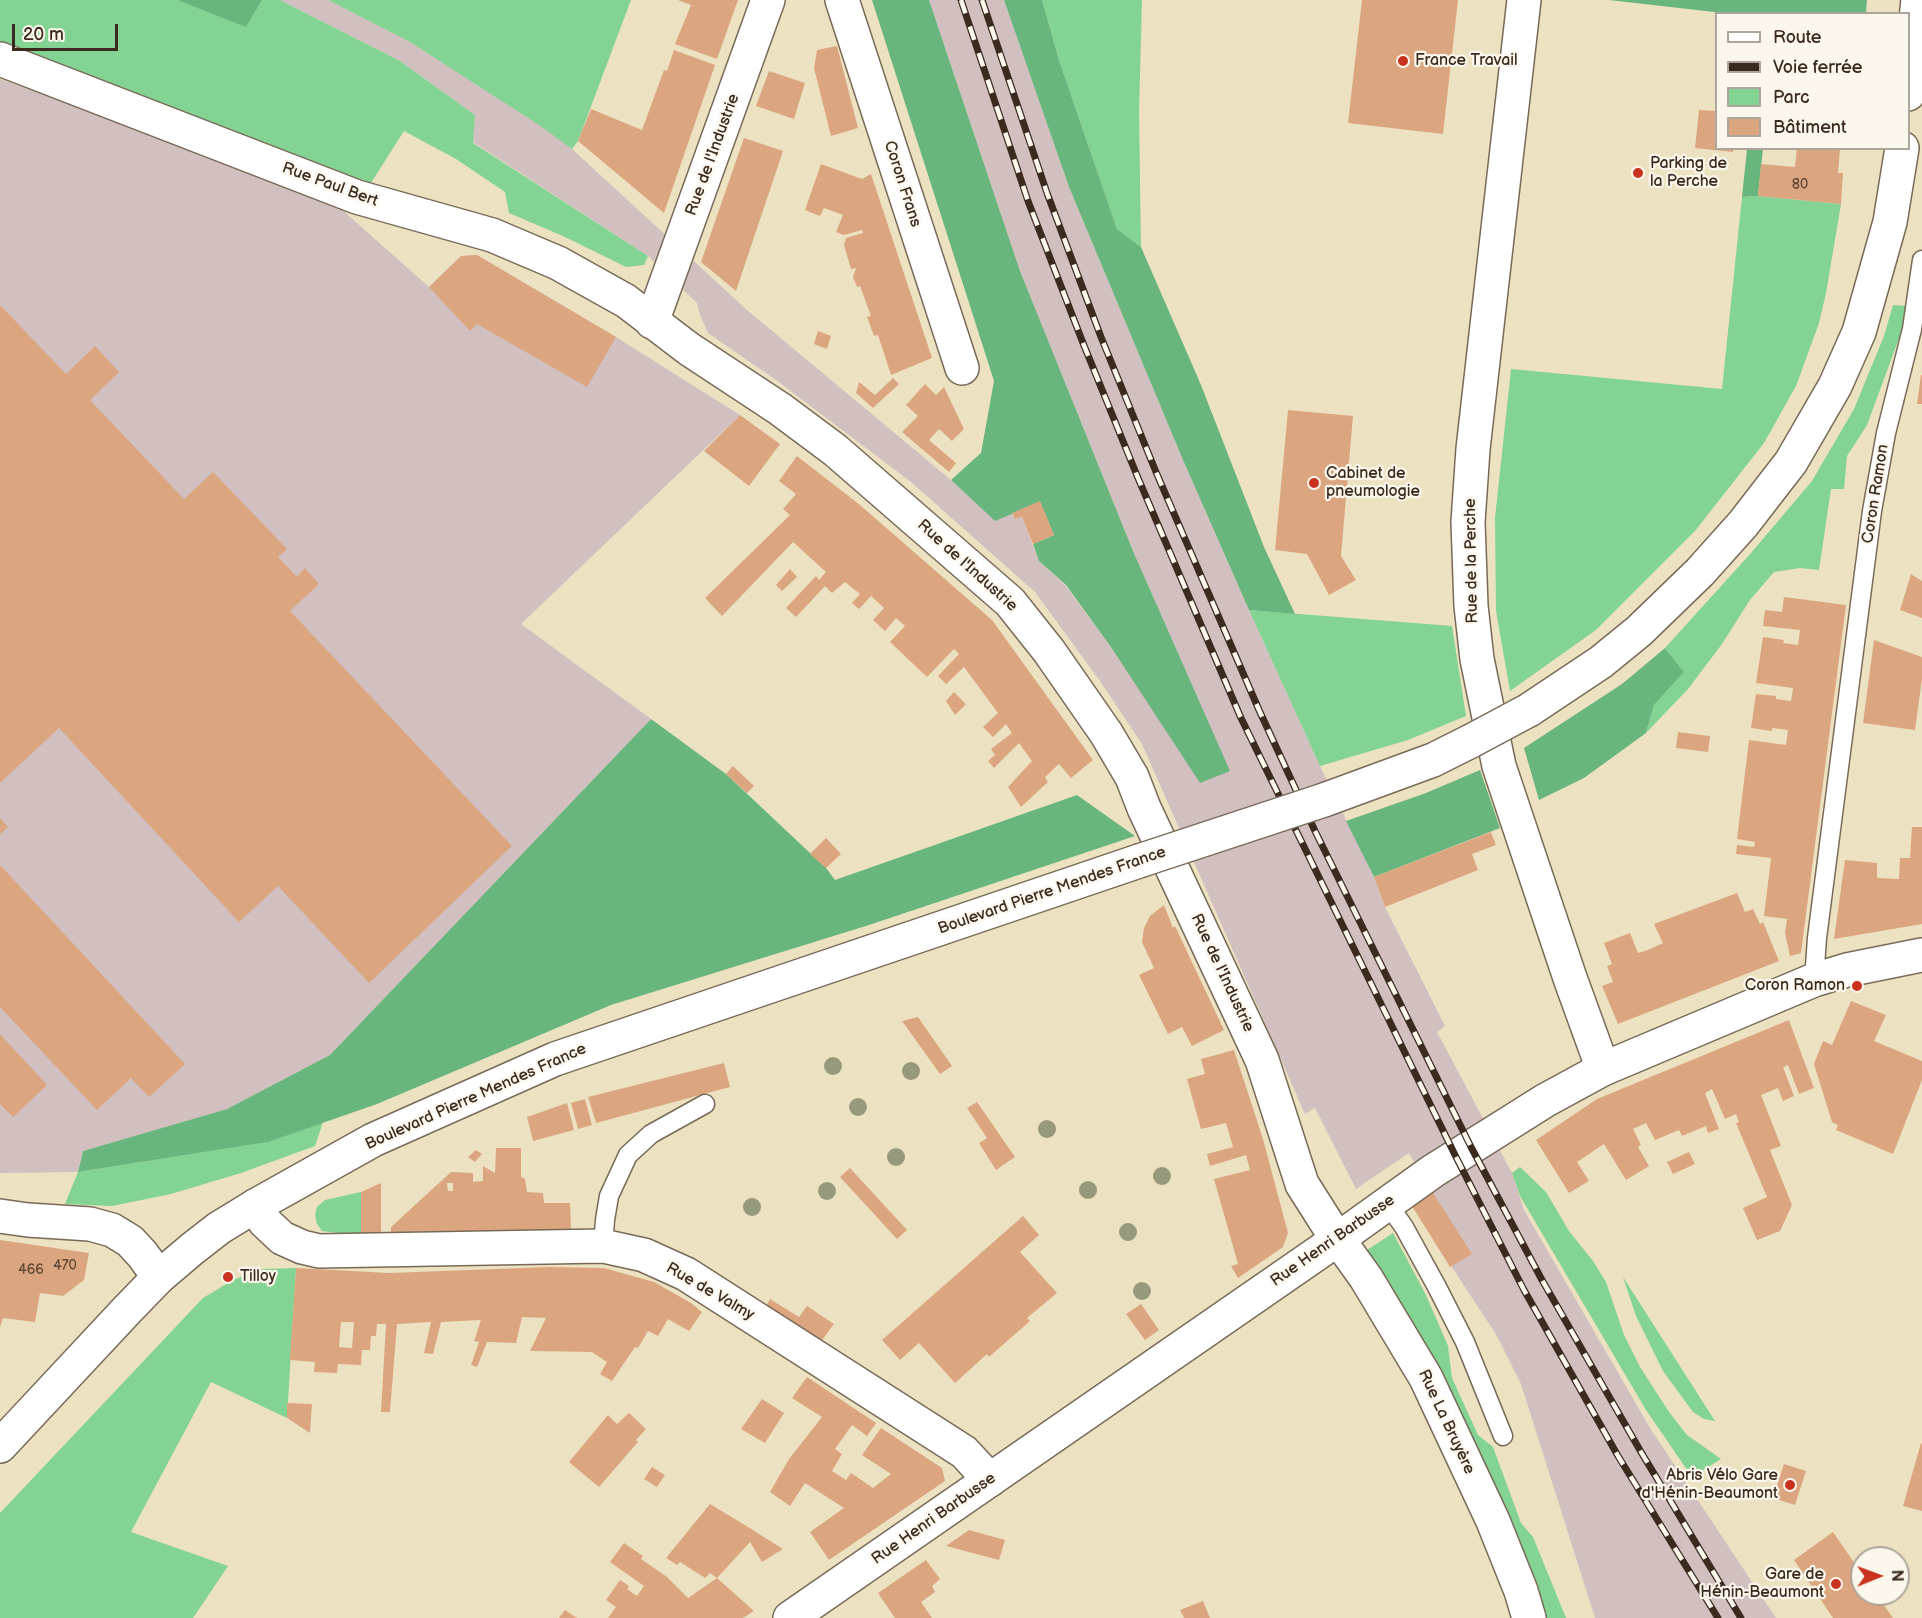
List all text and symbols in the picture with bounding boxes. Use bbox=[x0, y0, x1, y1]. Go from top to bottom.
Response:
scale bar bbox=[15, 12, 122, 50]
legend bbox=[1715, 12, 1910, 150]
text: 20 m bbox=[23, 24, 64, 45]
text: Route bbox=[1773, 27, 1822, 48]
place label: France Travail bbox=[1415, 51, 1518, 71]
marker: France Travail bbox=[1396, 54, 1410, 68]
text: Voie ferrée bbox=[1773, 57, 1862, 78]
text: Parc bbox=[1773, 87, 1810, 108]
street label: Rue de l'Industrie bbox=[682, 92, 744, 218]
text: Bâtiment bbox=[1773, 117, 1847, 138]
street label: Coron Frans bbox=[879, 139, 925, 229]
place label: Parking de la Perche bbox=[1650, 154, 1727, 192]
street label: Rue Paul Bert bbox=[279, 159, 381, 211]
marker: Parking de la Perche bbox=[1631, 166, 1645, 180]
house number: 80 bbox=[1792, 177, 1808, 193]
street label: Coron Ramon bbox=[1859, 443, 1893, 545]
place label: Cabinet de pneumologie bbox=[1326, 464, 1420, 502]
marker: Cabinet de pneumologie bbox=[1307, 476, 1321, 490]
street label: Rue de la Perche bbox=[1461, 498, 1483, 624]
street label: Rue de l'Industrie bbox=[913, 516, 1021, 616]
street label: Boulevard Pierre Mendes France bbox=[936, 843, 1168, 939]
street label: Rue de l'Industrie bbox=[1186, 911, 1258, 1035]
place label: Coron Ramon bbox=[1745, 976, 1845, 996]
marker: Coron Ramon bbox=[1850, 979, 1864, 993]
street label: Boulevard Pierre Mendes France bbox=[363, 1039, 589, 1155]
street label: Rue Henri Barbusse bbox=[1267, 1191, 1399, 1291]
house number: 470 bbox=[53, 1258, 77, 1274]
street label: Rue de Valmy bbox=[662, 1259, 758, 1325]
house number: 466 bbox=[18, 1262, 44, 1278]
place label: Tilloy bbox=[240, 1267, 276, 1287]
marker: Tilloy bbox=[221, 1270, 235, 1284]
street label: Rue La Bruyère bbox=[1413, 1367, 1479, 1477]
place label: Abris Vélo Gare d'Hénin-Beaumont bbox=[1642, 1466, 1778, 1504]
street label: Rue Henri Barbusse bbox=[868, 1469, 1000, 1569]
marker: Abris Vélo Gare d'Hénin-Beaumont bbox=[1783, 1478, 1797, 1492]
north arrow bbox=[1850, 1546, 1910, 1606]
place label: Gare de Hénin-Beaumont bbox=[1700, 1565, 1824, 1603]
text: N bbox=[1887, 1570, 1906, 1582]
marker: Gare de Hénin-Beaumont bbox=[1829, 1577, 1843, 1591]

